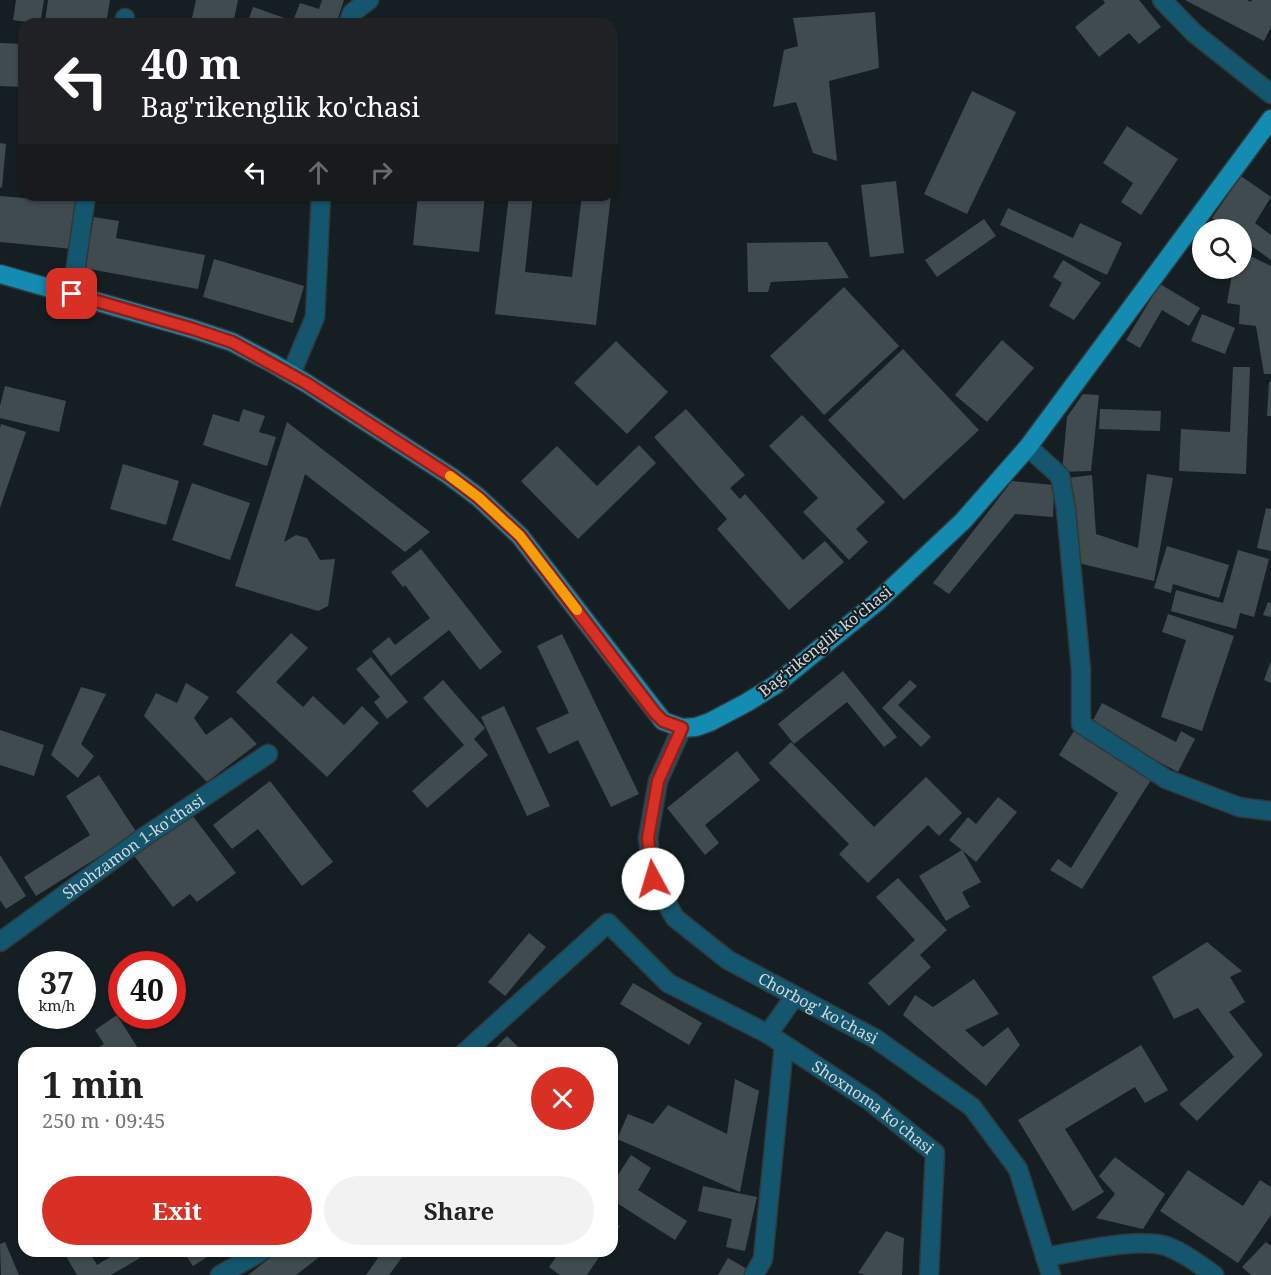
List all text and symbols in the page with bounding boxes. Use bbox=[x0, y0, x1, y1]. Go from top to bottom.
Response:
text: 40 m bbox=[141, 34, 241, 91]
icon: left bbox=[42, 42, 120, 120]
text: Bag'rikenglik ko'chasi bbox=[141, 88, 420, 125]
icon: left bbox=[239, 156, 272, 189]
icon: ahead bbox=[302, 156, 335, 189]
icon: right bbox=[365, 156, 398, 189]
map controls bbox=[1192, 219, 1252, 279]
button: search bbox=[1192, 219, 1252, 279]
pin bbox=[46, 268, 97, 319]
icon: arrive bbox=[55, 277, 88, 310]
street label: Bag'rikenglik ko'chasi bbox=[754, 580, 896, 702]
street label: Shohzamon 1-ko'chasi bbox=[58, 789, 209, 904]
position arrow bbox=[621, 847, 685, 911]
speed limit sign: 40 bbox=[108, 951, 186, 1029]
text: 37 bbox=[40, 962, 74, 1003]
street label: Chorbog' ko'chasi bbox=[754, 967, 882, 1049]
text: km/h bbox=[39, 995, 75, 1015]
street label: Shoxnoma ko'chasi bbox=[808, 1055, 939, 1159]
text: 1 min bbox=[42, 1060, 144, 1109]
button: close bbox=[531, 1067, 594, 1130]
text: 250 m · 09:45 bbox=[42, 1107, 165, 1134]
button: Exit bbox=[42, 1176, 312, 1245]
button: Share bbox=[324, 1176, 594, 1245]

